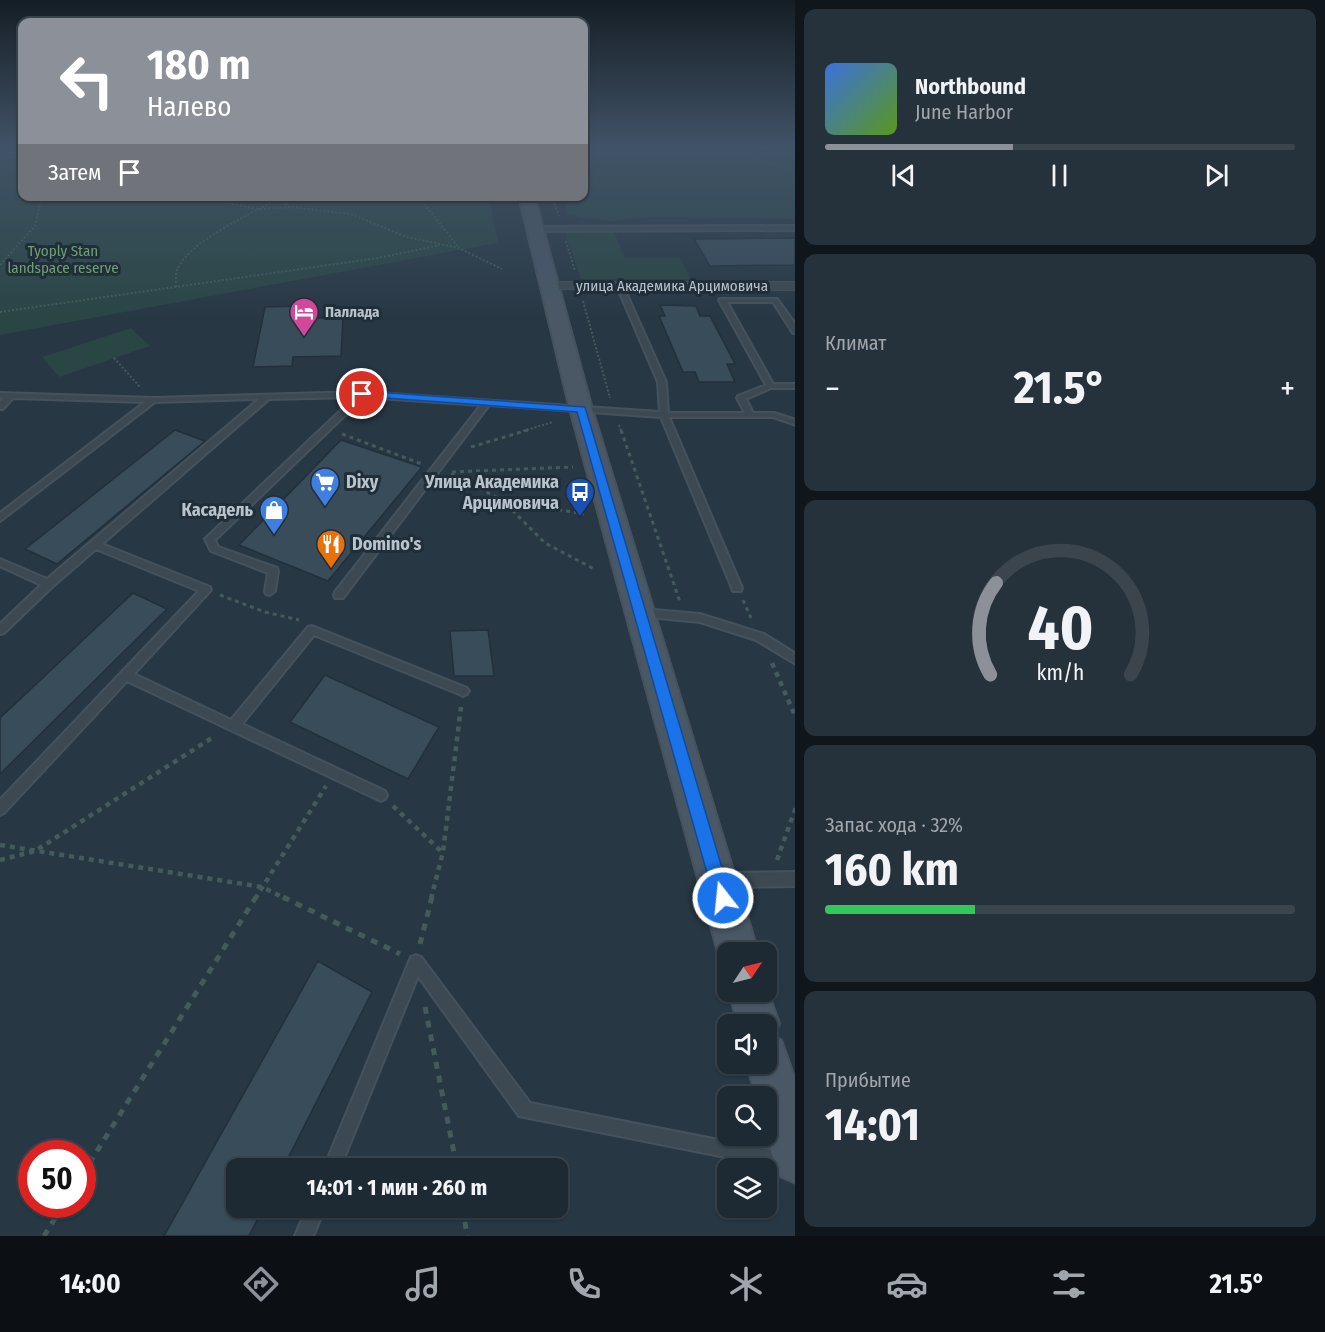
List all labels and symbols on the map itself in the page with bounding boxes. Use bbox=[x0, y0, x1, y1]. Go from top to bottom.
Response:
park label: Tyoply Stan landspace reserve bbox=[7, 242, 119, 277]
street label: улица Академика Арцимовича bbox=[576, 277, 768, 295]
hotel icon: Паллада bbox=[288, 296, 320, 338]
place label: Паллада bbox=[325, 303, 380, 321]
pin bbox=[336, 368, 387, 419]
supermarket icon: Dixy bbox=[309, 466, 341, 508]
place label: Dixy bbox=[346, 471, 379, 493]
place label: Улица Академика Арцимовича bbox=[424, 471, 559, 514]
bus stop icon: Улица Академика Арцимовича bbox=[564, 476, 596, 518]
shop icon: Касадель bbox=[258, 494, 290, 536]
place label: Касадель bbox=[182, 499, 253, 521]
restaurant icon: Domino's bbox=[315, 528, 347, 570]
place label: Domino's bbox=[352, 533, 421, 555]
position arrow bbox=[691, 866, 755, 930]
north arrow bbox=[717, 942, 777, 1002]
speed limit sign: 50 bbox=[18, 1140, 96, 1218]

